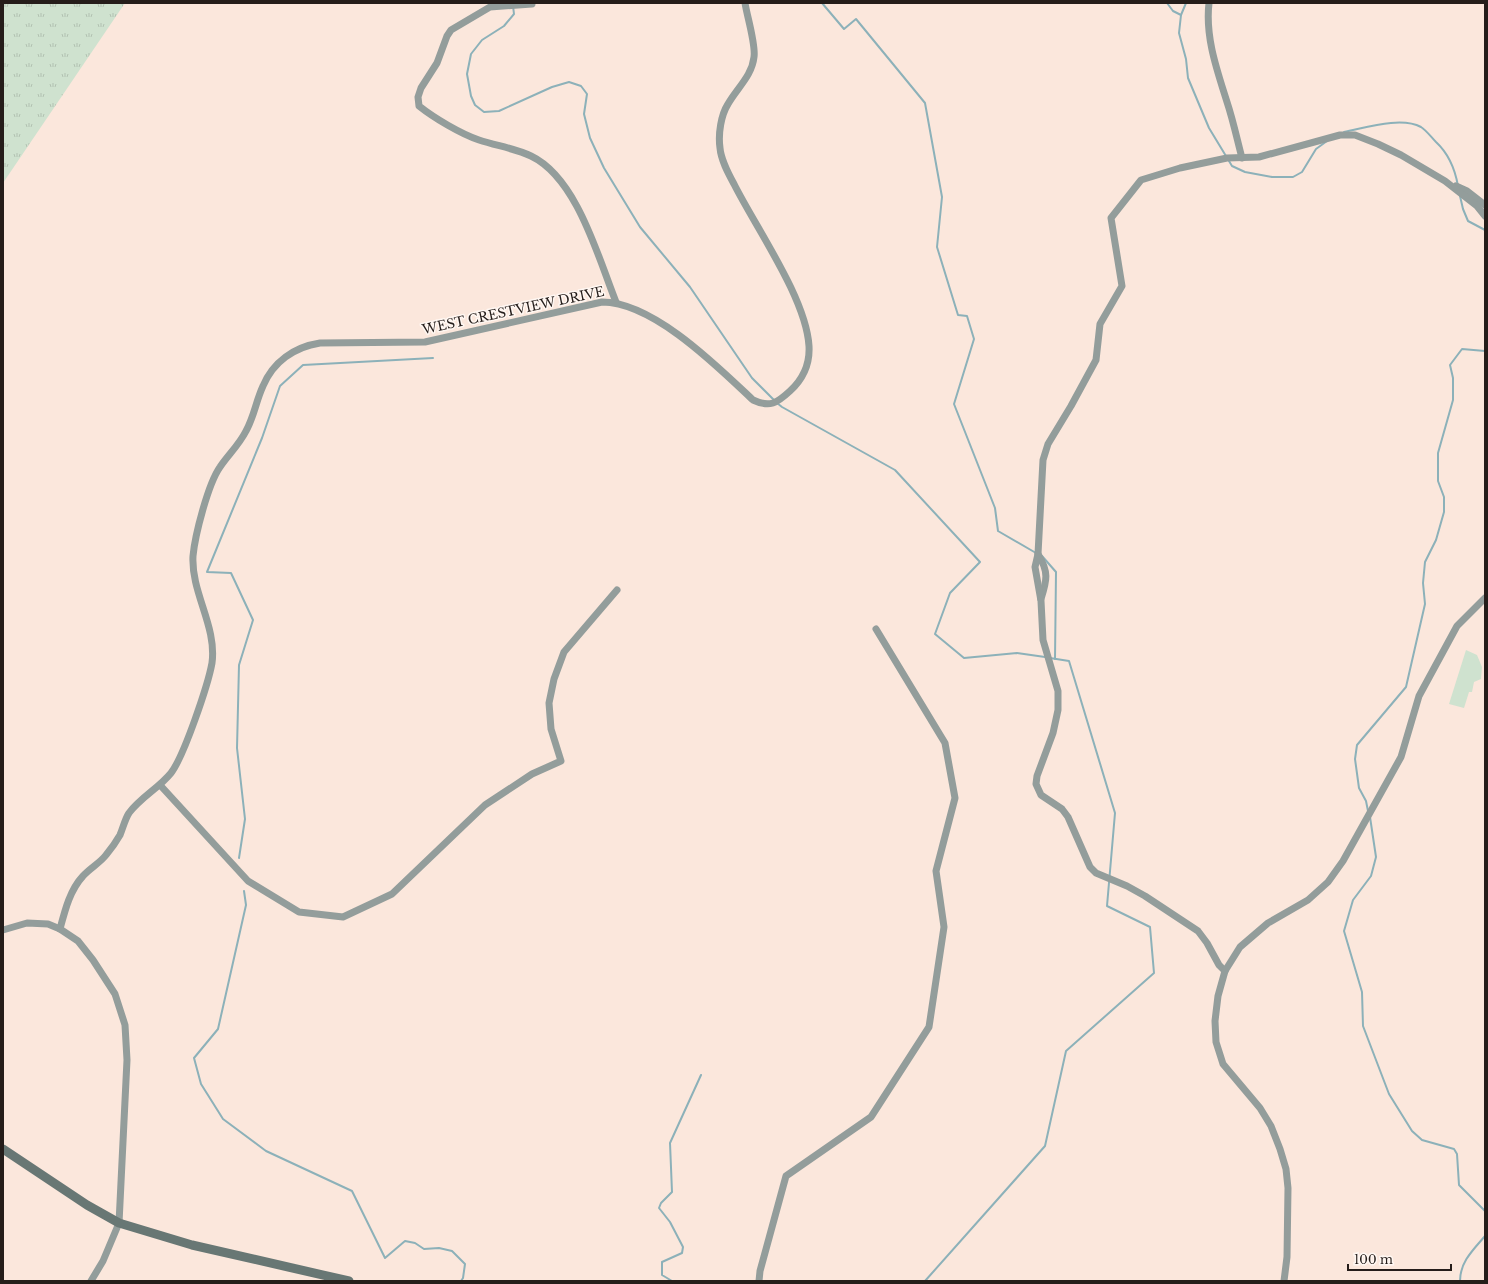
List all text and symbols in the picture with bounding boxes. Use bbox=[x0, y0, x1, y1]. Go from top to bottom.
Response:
street label: WEST CRESTVIEW DRIVE bbox=[420, 283, 606, 338]
scale bar bbox=[1348, 1246, 1451, 1272]
text: 100 m bbox=[1354, 1252, 1393, 1267]

